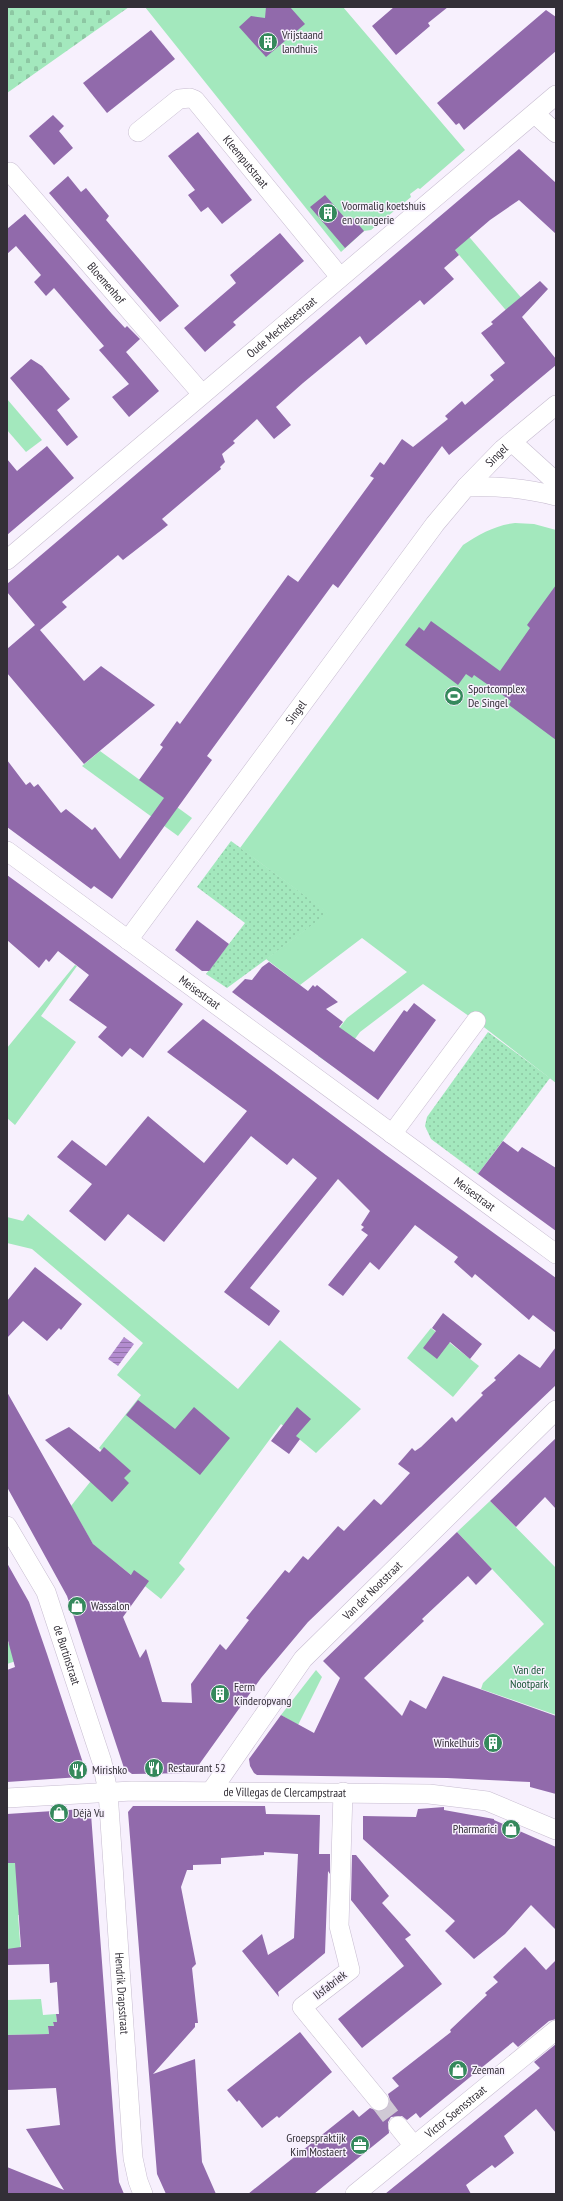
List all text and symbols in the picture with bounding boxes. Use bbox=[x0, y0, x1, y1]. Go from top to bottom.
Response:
place label: Vrijstaand landhuis bbox=[281, 27, 323, 56]
building icon: Vrijstaand landhuis bbox=[257, 31, 279, 53]
street label: Kleemputstraat bbox=[220, 132, 272, 191]
place label: Voormalig koetshuis en orangerie bbox=[341, 198, 426, 227]
building icon: Voormalig koetshuis en orangerie bbox=[317, 202, 339, 224]
street label: Bloemenhof bbox=[84, 259, 129, 307]
street label: Oude Mechelsestraat bbox=[243, 293, 320, 361]
street label: Singel bbox=[482, 440, 511, 470]
place label: Sportcomplex De Singel bbox=[468, 681, 525, 710]
sports icon: Sportcomplex De Singel bbox=[443, 685, 465, 707]
street label: Singel bbox=[282, 697, 310, 727]
street label: Meisestraat bbox=[176, 972, 224, 1013]
street label: Meisestraat bbox=[451, 1174, 499, 1214]
street label: Van der Nootstraat bbox=[339, 1557, 406, 1623]
shop icon: Wassalon bbox=[66, 1595, 88, 1617]
place label: Wassalon bbox=[91, 1598, 130, 1613]
street label: de Burtinstraat bbox=[50, 1623, 84, 1687]
park label: Van der Nootpark bbox=[510, 1662, 548, 1691]
place label: Ferm Kinderopvang bbox=[234, 1679, 291, 1708]
building icon: Ferm Kinderopvang bbox=[209, 1683, 231, 1705]
building icon: Winkelhuis bbox=[482, 1732, 504, 1754]
place label: Winkelhuis bbox=[434, 1735, 479, 1750]
restaurant icon: Restaurant 52 bbox=[143, 1757, 165, 1779]
restaurant icon: Mirishko bbox=[67, 1759, 89, 1781]
place label: Restaurant 52 bbox=[168, 1760, 226, 1775]
place label: Mirishko bbox=[92, 1762, 127, 1777]
street label: de Villegas de Clercampstraat bbox=[223, 1784, 347, 1800]
shop icon: Déjà Vu bbox=[48, 1802, 70, 1824]
place label: Déjà Vu bbox=[73, 1805, 104, 1820]
shop icon: Pharmarici bbox=[500, 1818, 522, 1840]
place label: Pharmarici bbox=[453, 1821, 497, 1836]
street label: Hendrik Drapsstraat bbox=[112, 1952, 133, 2035]
street label: IJsfabriek bbox=[310, 1967, 350, 2002]
shop icon: Zeeman bbox=[447, 2059, 469, 2081]
place label: Zeeman bbox=[472, 2062, 505, 2077]
street label: Victor Soensstraat bbox=[421, 2081, 490, 2142]
place label: Groepspraktijk Kim Mostaert bbox=[286, 2130, 347, 2159]
office icon: Groepspraktijk Kim Mostaert bbox=[349, 2134, 371, 2156]

